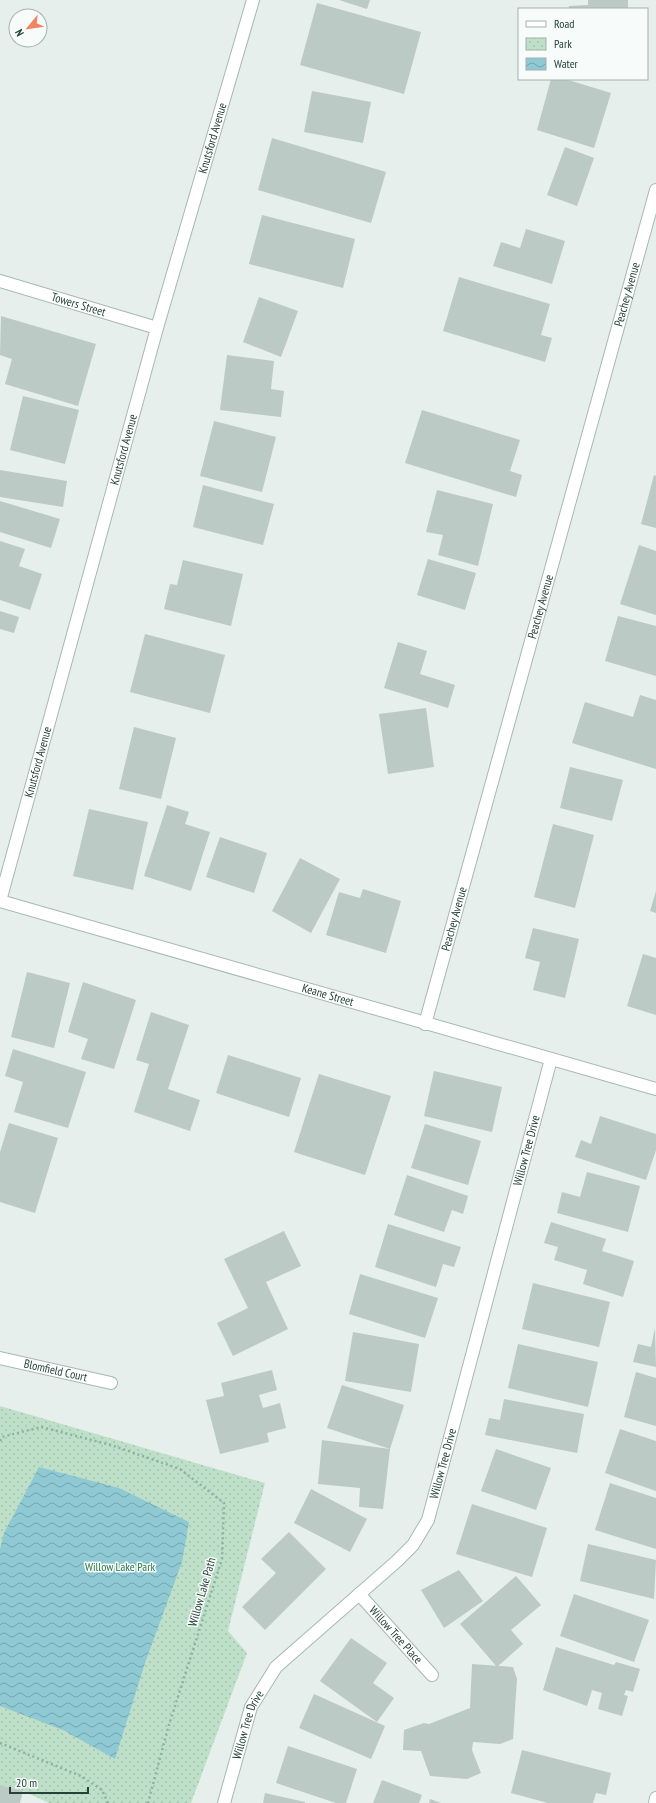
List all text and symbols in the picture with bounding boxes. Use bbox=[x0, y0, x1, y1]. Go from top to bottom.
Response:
north arrow bbox=[8, 8, 48, 48]
legend bbox=[518, 8, 648, 80]
text: Road bbox=[554, 16, 574, 31]
text: N bbox=[12, 27, 27, 39]
text: Park bbox=[554, 36, 572, 51]
text: Water bbox=[554, 56, 579, 71]
street label: Knutsford Avenue bbox=[195, 101, 230, 175]
street label: Peachey Avenue bbox=[611, 260, 643, 328]
street label: Towers Street bbox=[50, 289, 108, 319]
street label: Knutsford Avenue bbox=[106, 412, 140, 487]
street label: Peachey Avenue bbox=[524, 573, 556, 640]
street label: Knutsford Avenue bbox=[21, 725, 54, 799]
street label: Peachey Avenue bbox=[438, 885, 470, 953]
street label: Keane Street bbox=[300, 980, 356, 1009]
street label: Willow Tree Drive bbox=[510, 1113, 543, 1187]
street label: Blomfield Court bbox=[23, 1356, 90, 1385]
street label: Willow Tree Drive bbox=[426, 1426, 459, 1500]
street label: Willow Lake Path bbox=[185, 1556, 218, 1628]
park label: Willow Lake Park bbox=[85, 1559, 155, 1574]
street label: Willow Tree Place bbox=[366, 1603, 426, 1667]
street label: Willow Tree Drive bbox=[229, 1687, 267, 1761]
scale bar bbox=[10, 1769, 88, 1795]
text: 20 m bbox=[16, 1775, 37, 1790]

